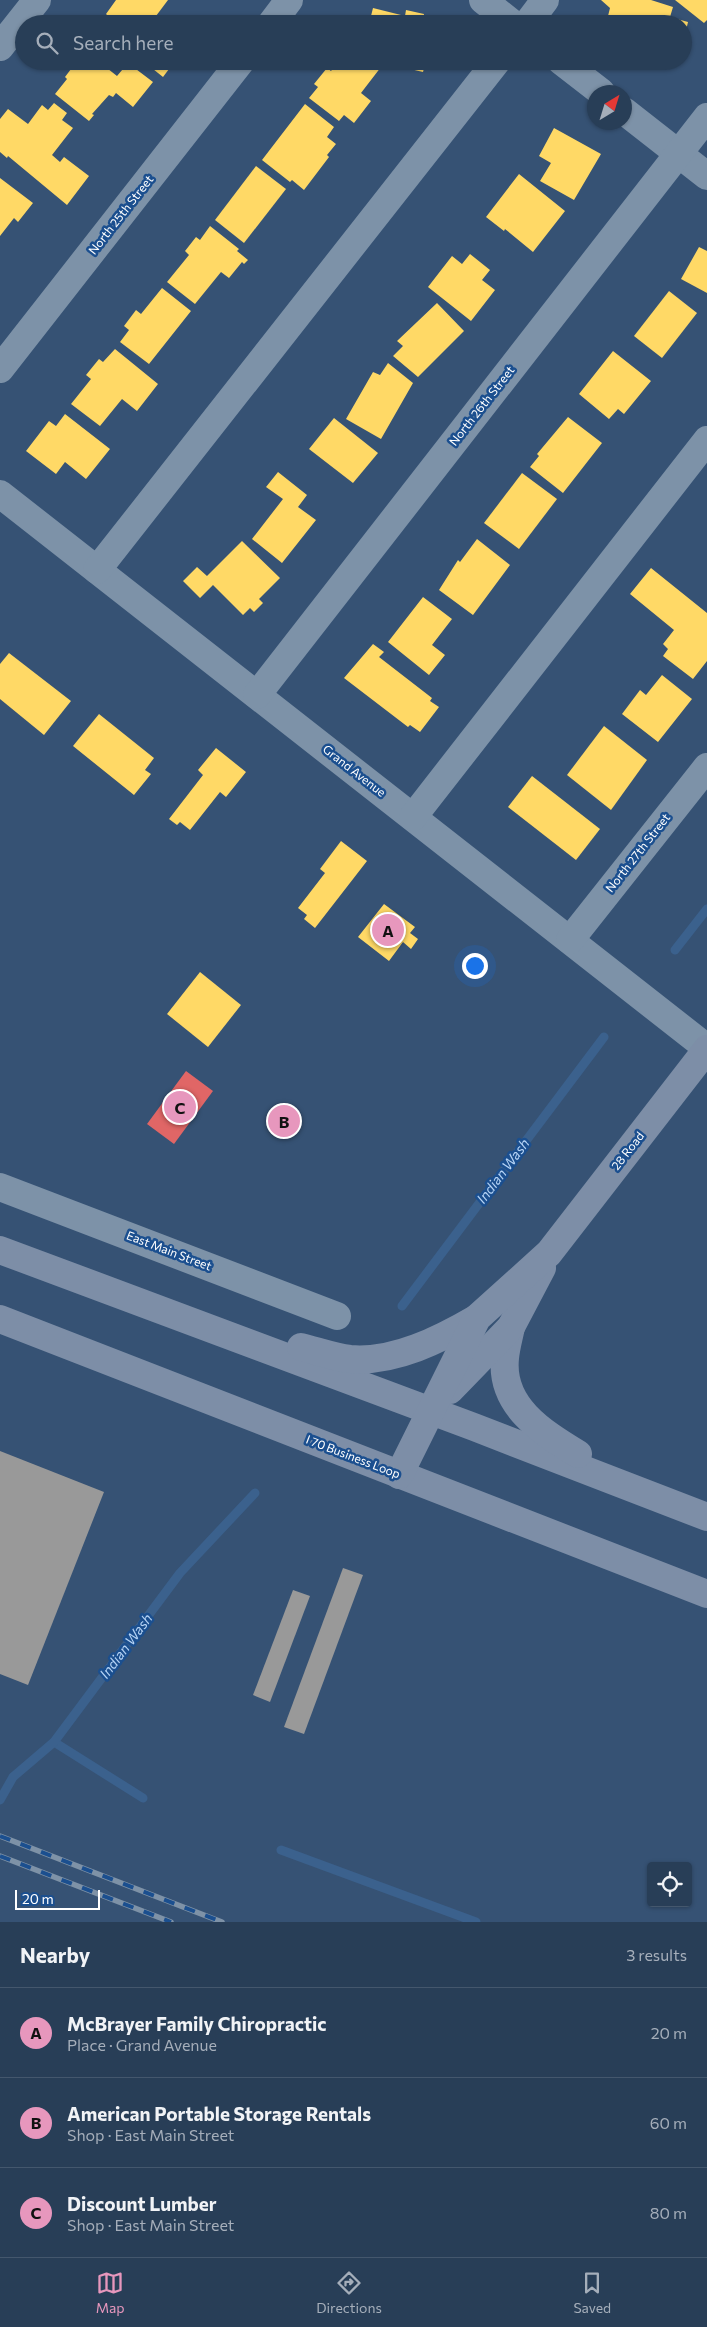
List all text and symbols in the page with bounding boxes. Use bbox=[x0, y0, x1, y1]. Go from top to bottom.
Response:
search box bbox=[15, 15, 692, 70]
icon: search bbox=[33, 29, 61, 57]
text: Search here bbox=[73, 31, 173, 54]
north arrow bbox=[587, 85, 632, 130]
street label: North 25th Street bbox=[85, 172, 156, 257]
street label: North 26th Street bbox=[446, 363, 517, 448]
street label: Grand Avenue bbox=[320, 741, 389, 799]
street label: North 27th Street bbox=[602, 810, 672, 895]
pin: A bbox=[372, 911, 404, 949]
your location bbox=[462, 953, 488, 979]
pin: C bbox=[164, 1088, 196, 1126]
pin: B bbox=[268, 1102, 300, 1140]
street label: 28 Road bbox=[608, 1129, 646, 1172]
water label: Indian Wash bbox=[473, 1135, 533, 1207]
street label: East Main Street bbox=[125, 1227, 214, 1273]
street label: I 70 Business Loop bbox=[304, 1432, 402, 1480]
water label: Indian Wash bbox=[96, 1610, 156, 1682]
map controls bbox=[647, 1862, 692, 1907]
button: locate bbox=[647, 1862, 692, 1907]
scale bar bbox=[15, 1887, 100, 1910]
text: 20 m bbox=[22, 1890, 54, 1907]
text: Nearby bbox=[20, 1942, 90, 1967]
text: 3 results bbox=[626, 1945, 687, 1964]
text: McBrayer Family Chiropractic bbox=[67, 2012, 326, 2035]
text: A bbox=[30, 2023, 42, 2042]
text: 20 m bbox=[651, 2023, 687, 2042]
text: Place · Grand Avenue bbox=[67, 2035, 217, 2054]
text: American Portable Storage Rentals bbox=[67, 2102, 371, 2125]
text: B bbox=[31, 2113, 41, 2132]
text: 60 m bbox=[650, 2113, 687, 2132]
text: Shop · East Main Street bbox=[67, 2125, 234, 2144]
text: Discount Lumber bbox=[67, 2192, 217, 2215]
text: C bbox=[31, 2203, 41, 2222]
text: 80 m bbox=[650, 2203, 687, 2222]
text: Shop · East Main Street bbox=[67, 2215, 234, 2234]
tab: Map bbox=[96, 2269, 125, 2316]
tab: Directions bbox=[316, 2269, 382, 2316]
tab: Saved bbox=[573, 2269, 611, 2316]

